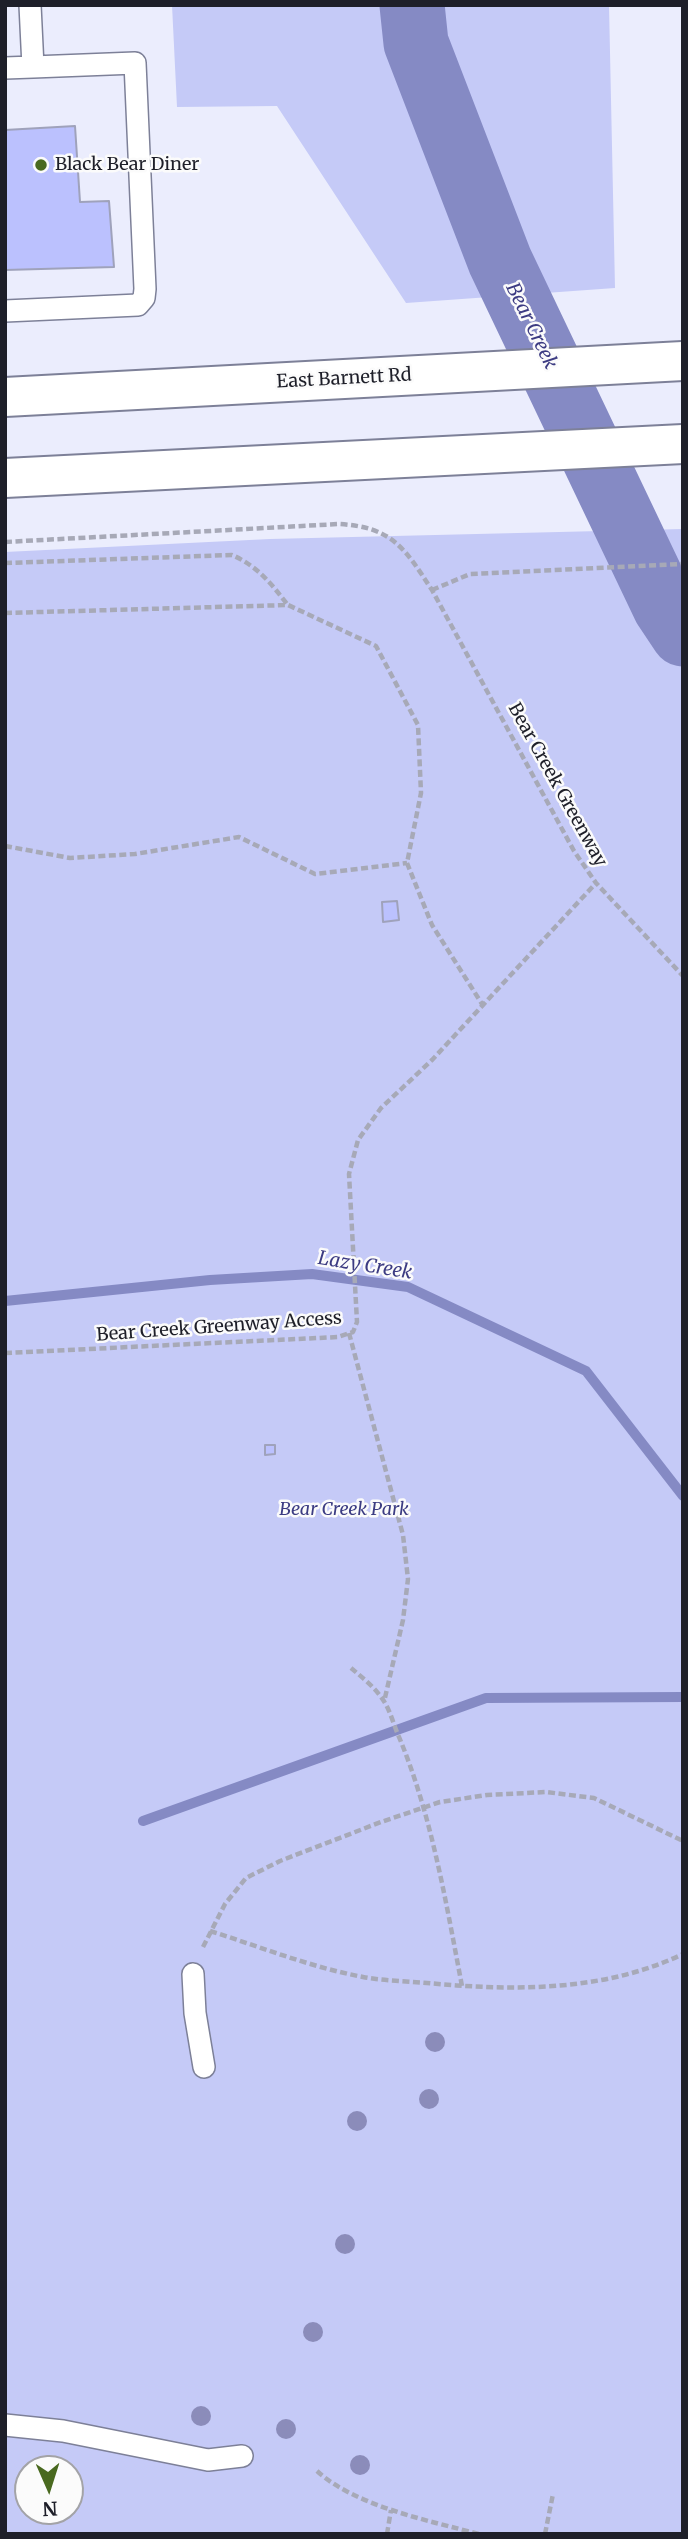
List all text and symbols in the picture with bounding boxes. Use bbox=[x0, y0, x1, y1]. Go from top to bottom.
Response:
place label: Black Bear Diner bbox=[55, 154, 199, 176]
marker: Black Bear Diner bbox=[33, 157, 49, 173]
water label: Bear Creek bbox=[500, 279, 562, 373]
street label: East Barnett Rd bbox=[276, 365, 412, 393]
street label: Bear Creek Greenway bbox=[503, 699, 611, 871]
water label: Lazy Creek bbox=[316, 1247, 414, 1285]
street label: Bear Creek Greenway Access bbox=[96, 1308, 342, 1346]
park label: Bear Creek Park bbox=[279, 1499, 409, 1521]
north arrow bbox=[14, 2455, 84, 2525]
text: N bbox=[42, 2497, 58, 2521]

